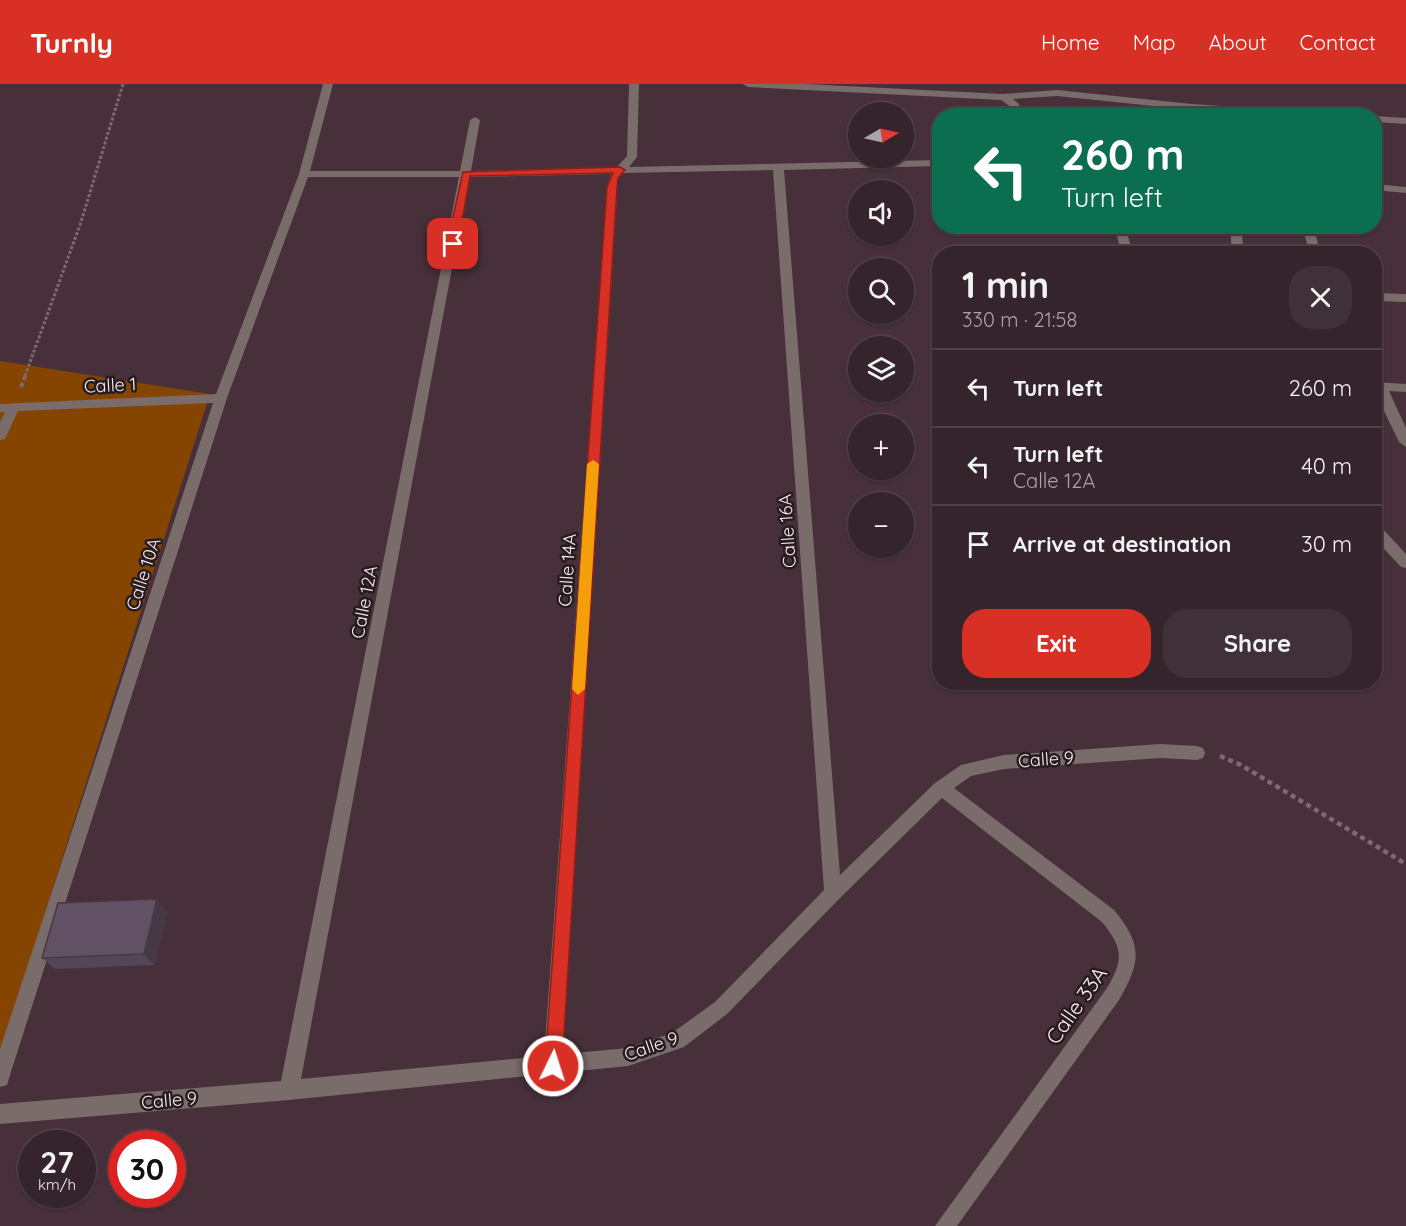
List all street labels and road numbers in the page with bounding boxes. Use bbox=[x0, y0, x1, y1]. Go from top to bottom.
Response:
street label: Calle 1 bbox=[83, 372, 137, 398]
street label: Calle 16A bbox=[773, 493, 801, 569]
street label: Calle 14A bbox=[553, 532, 581, 607]
street label: Calle 10A bbox=[121, 535, 166, 613]
street label: Calle 12A bbox=[346, 563, 382, 641]
street label: Calle 9 bbox=[1017, 746, 1075, 772]
street label: Calle 33A bbox=[1040, 961, 1112, 1049]
street label: Calle 9 bbox=[621, 1026, 681, 1066]
street label: Calle 9 bbox=[140, 1086, 198, 1114]

